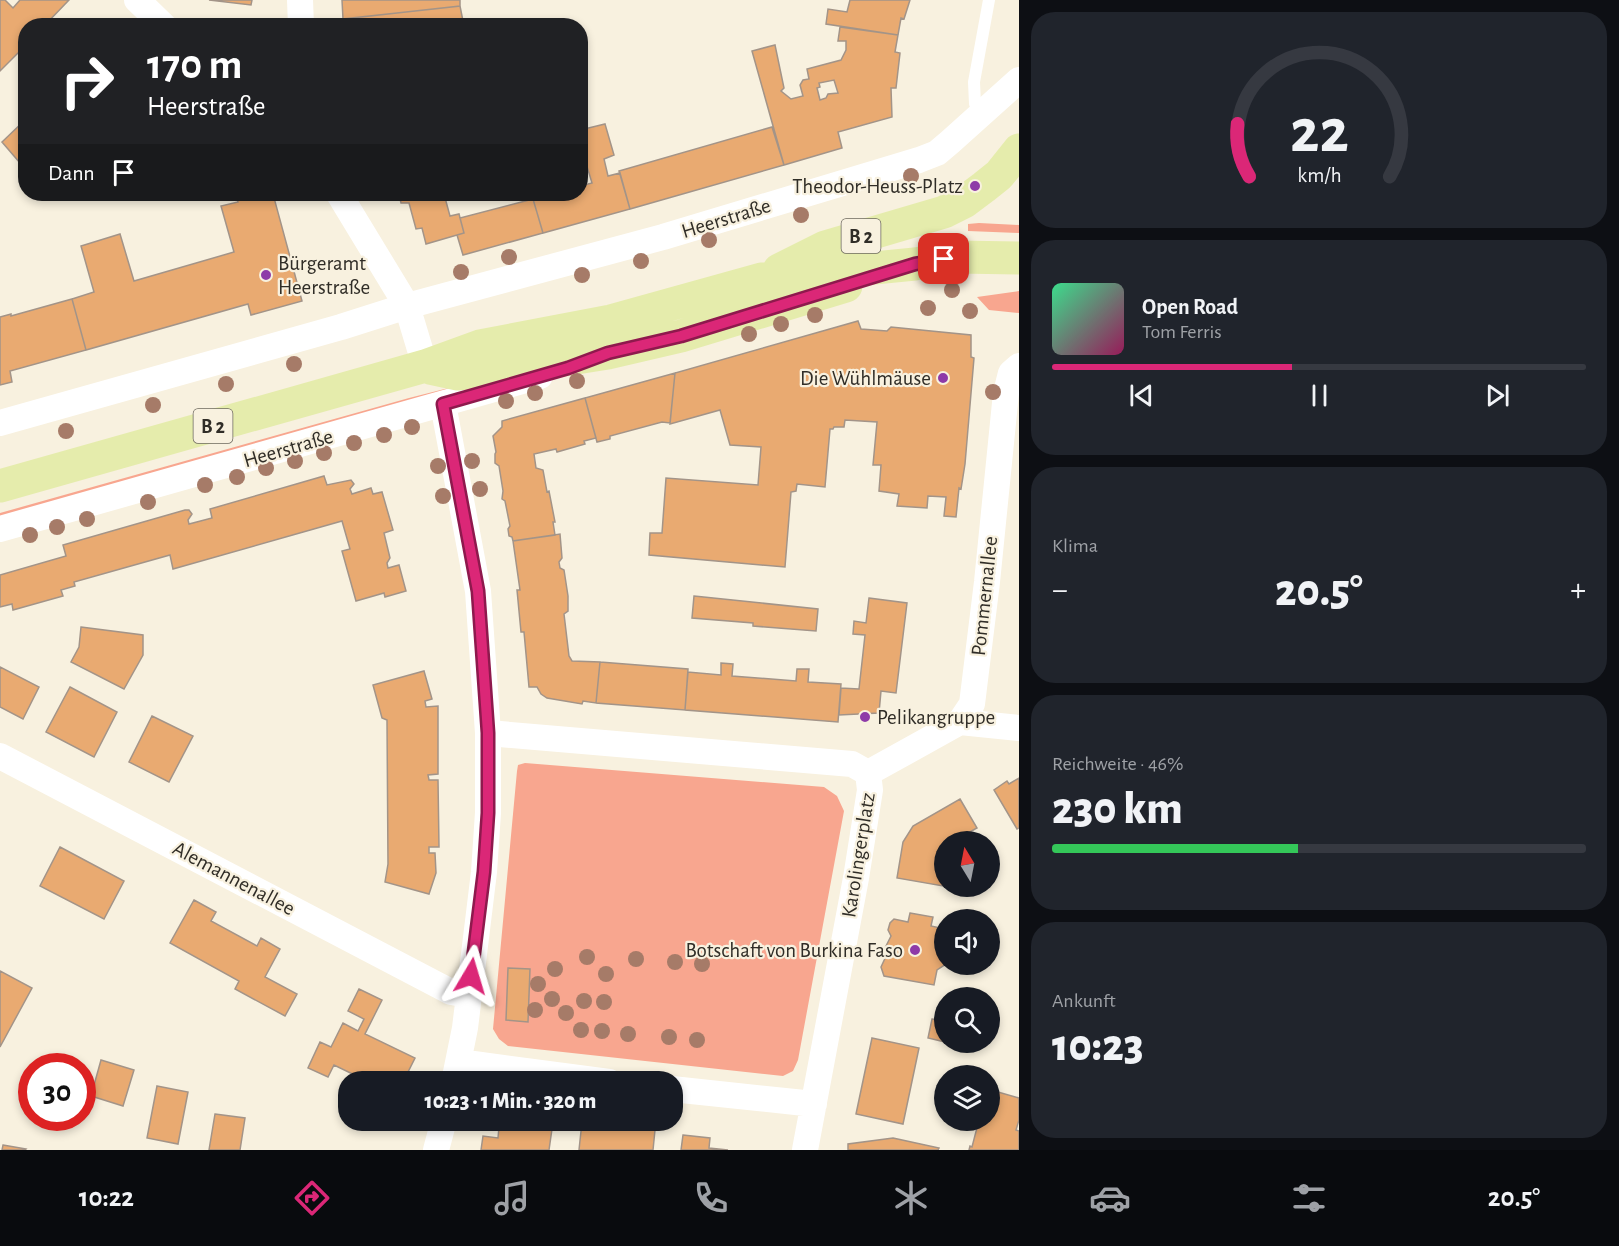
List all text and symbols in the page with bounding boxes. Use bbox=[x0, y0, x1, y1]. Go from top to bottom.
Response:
icon: right bbox=[48, 42, 126, 120]
text: 170 m bbox=[147, 44, 242, 86]
text: Heerstraße bbox=[147, 93, 265, 120]
text: 22 bbox=[1290, 101, 1348, 163]
icon: arrive bbox=[107, 156, 140, 189]
text: Dann bbox=[48, 162, 95, 184]
text: km/h bbox=[1297, 165, 1341, 186]
place label: Theodor-Heuss-Platz bbox=[792, 176, 963, 197]
marker: Theodor-Heuss-Platz bbox=[968, 179, 982, 193]
street label: Heerstraße bbox=[679, 195, 773, 242]
road number: B 2 bbox=[842, 219, 880, 253]
pin bbox=[918, 233, 969, 284]
icon: arrive bbox=[927, 242, 960, 275]
place label: Bürgeramt Heerstraße bbox=[278, 253, 370, 298]
marker: Bürgeramt Heerstraße bbox=[259, 268, 273, 282]
text: Open Road bbox=[1142, 296, 1238, 318]
text: Tom Ferris bbox=[1142, 322, 1222, 342]
place label: Die Wühlmäuse bbox=[800, 368, 931, 389]
marker: Die Wühlmäuse bbox=[936, 371, 950, 385]
icon: previous bbox=[1125, 379, 1158, 412]
icon: pause bbox=[1303, 379, 1336, 412]
icon: next bbox=[1481, 379, 1514, 412]
road number: B 2 bbox=[194, 409, 232, 443]
street label: Heerstraße bbox=[241, 426, 335, 471]
street label: Pommernallee bbox=[968, 535, 1001, 657]
text: Klima bbox=[1052, 536, 1098, 556]
text: 20.5° bbox=[1275, 569, 1363, 614]
text: − bbox=[1052, 574, 1068, 607]
text: + bbox=[1570, 574, 1586, 607]
place label: Pelikangruppe bbox=[877, 707, 995, 728]
marker: Pelikangruppe bbox=[858, 710, 872, 724]
text: Reichweite · 46% bbox=[1052, 754, 1183, 774]
text: 230 km bbox=[1052, 787, 1183, 832]
street label: Karolingerplatz bbox=[838, 791, 879, 919]
north arrow bbox=[934, 831, 1000, 897]
map controls bbox=[934, 831, 1000, 1131]
street label: Alemannenallee bbox=[169, 838, 298, 919]
button: sound bbox=[934, 909, 1000, 975]
place label: Botschaft von Burkina Faso bbox=[685, 940, 903, 961]
marker: Botschaft von Burkina Faso bbox=[908, 943, 922, 957]
position arrow bbox=[439, 944, 503, 1008]
button: search bbox=[934, 987, 1000, 1053]
text: Ankunft bbox=[1052, 991, 1116, 1011]
text: 10:23 bbox=[1052, 1024, 1144, 1069]
speed limit sign: 30 bbox=[18, 1053, 96, 1131]
button: layers bbox=[934, 1065, 1000, 1131]
text: 10:23 · 1 Min. · 320 m bbox=[425, 1090, 596, 1112]
icon: directions bbox=[291, 1177, 333, 1219]
icon: music bbox=[491, 1177, 533, 1219]
icon: phone bbox=[690, 1177, 732, 1219]
icon: climate bbox=[890, 1177, 932, 1219]
icon: car bbox=[1089, 1177, 1131, 1219]
icon: filters bbox=[1288, 1177, 1330, 1219]
text: 10:22 bbox=[79, 1184, 134, 1211]
text: 20.5° bbox=[1488, 1184, 1540, 1211]

